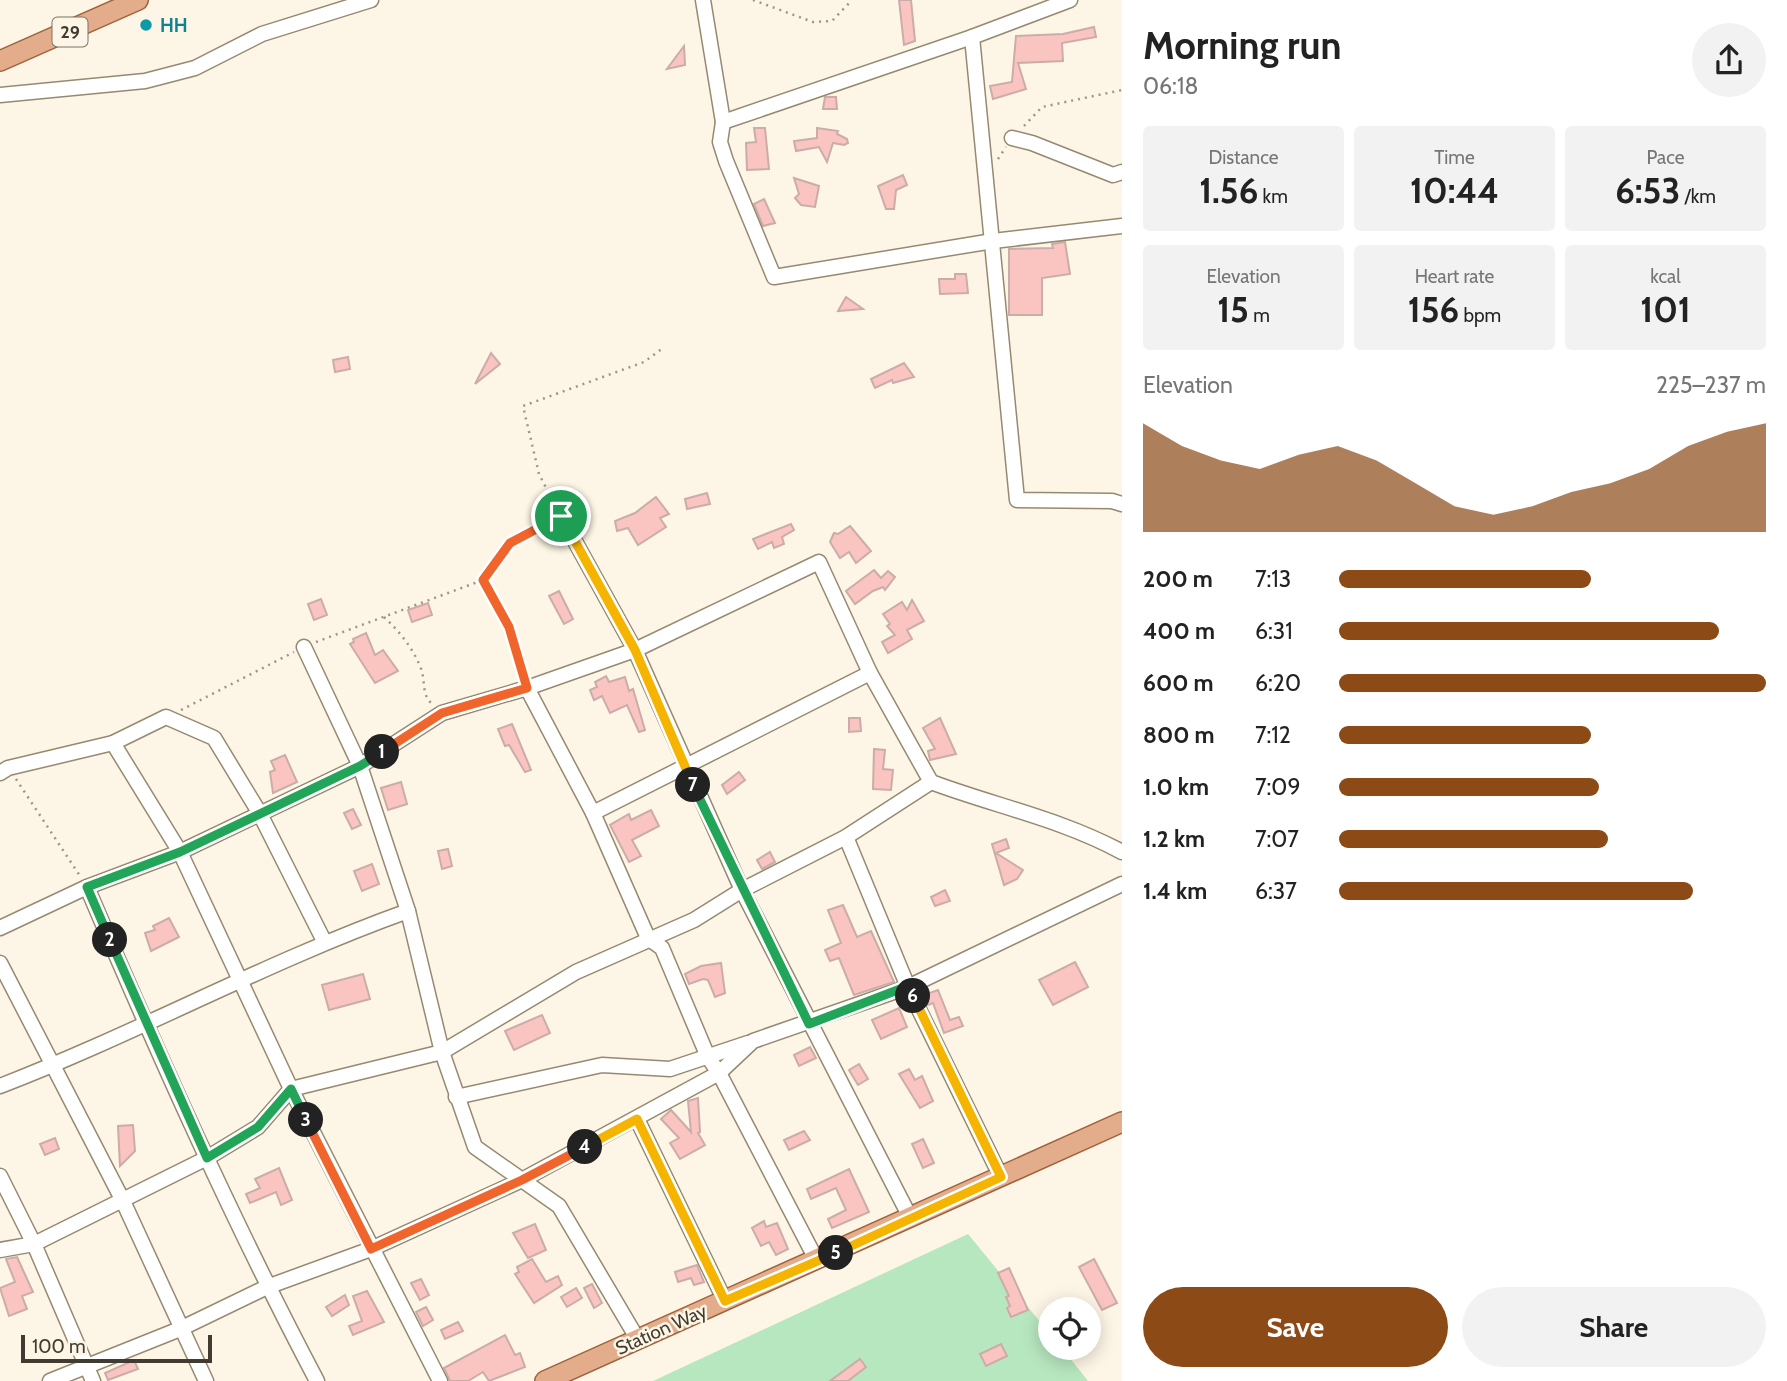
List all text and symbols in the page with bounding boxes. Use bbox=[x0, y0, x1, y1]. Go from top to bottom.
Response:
place label: HH bbox=[160, 14, 188, 37]
road number: 29 bbox=[52, 17, 88, 46]
marker: HH bbox=[138, 17, 154, 33]
text: Morning run bbox=[1143, 22, 1342, 69]
button: share bbox=[1692, 23, 1766, 97]
text: 06:18 bbox=[1143, 72, 1198, 100]
text: Distance bbox=[1209, 146, 1278, 169]
text: Time bbox=[1434, 146, 1475, 169]
text: Pace bbox=[1647, 146, 1684, 169]
text: 1.56 bbox=[1199, 169, 1258, 212]
text: 10:44 bbox=[1410, 169, 1499, 212]
text: 6:53 bbox=[1615, 169, 1680, 212]
text: km bbox=[1258, 185, 1288, 208]
text: /km bbox=[1680, 185, 1716, 208]
text: Elevation bbox=[1206, 265, 1281, 288]
text: Heart rate bbox=[1415, 265, 1494, 288]
text: kcal bbox=[1650, 265, 1681, 288]
text: 15 bbox=[1217, 288, 1249, 331]
text: 156 bbox=[1408, 288, 1459, 331]
text: 101 bbox=[1640, 288, 1691, 331]
text: m bbox=[1249, 304, 1270, 327]
text: bpm bbox=[1459, 304, 1501, 327]
text: Elevation bbox=[1143, 371, 1233, 399]
text: 225–237 m bbox=[1656, 371, 1766, 399]
pin bbox=[531, 486, 591, 546]
icon: arrive bbox=[542, 497, 580, 535]
text: 200 m bbox=[1143, 565, 1213, 593]
text: 7:13 bbox=[1255, 565, 1291, 593]
text: 400 m bbox=[1143, 617, 1215, 645]
text: 6:31 bbox=[1255, 617, 1293, 645]
text: 600 m bbox=[1143, 669, 1214, 697]
text: 6:20 bbox=[1255, 669, 1301, 697]
text: 800 m bbox=[1143, 721, 1215, 749]
text: 7:12 bbox=[1255, 721, 1291, 749]
pin: 1 bbox=[364, 734, 400, 770]
text: 1 bbox=[378, 740, 385, 763]
pin: 7 bbox=[676, 768, 710, 802]
text: 7 bbox=[688, 773, 697, 796]
text: 1.0 km bbox=[1143, 773, 1209, 801]
text: 7:09 bbox=[1255, 773, 1300, 801]
text: 1.2 km bbox=[1143, 825, 1205, 853]
text: 7:07 bbox=[1255, 825, 1299, 853]
text: 1.4 km bbox=[1143, 877, 1207, 905]
text: 6:37 bbox=[1255, 877, 1297, 905]
pin: 2 bbox=[92, 922, 128, 958]
text: 2 bbox=[104, 928, 115, 951]
pin: 6 bbox=[895, 978, 930, 1014]
text: 6 bbox=[907, 984, 918, 1007]
pin: 3 bbox=[288, 1102, 324, 1138]
text: 3 bbox=[300, 1108, 311, 1131]
pin: 4 bbox=[568, 1130, 602, 1164]
text: 4 bbox=[579, 1135, 590, 1158]
pin: 5 bbox=[818, 1236, 854, 1270]
text: 5 bbox=[830, 1241, 841, 1264]
button: Save bbox=[1143, 1287, 1448, 1367]
button: Share bbox=[1462, 1287, 1766, 1367]
map controls bbox=[1038, 1297, 1101, 1360]
button: locate bbox=[1038, 1297, 1101, 1360]
street label: Station Way bbox=[612, 1299, 711, 1360]
scale bar bbox=[21, 1332, 212, 1364]
text: 100 m bbox=[32, 1335, 86, 1358]

